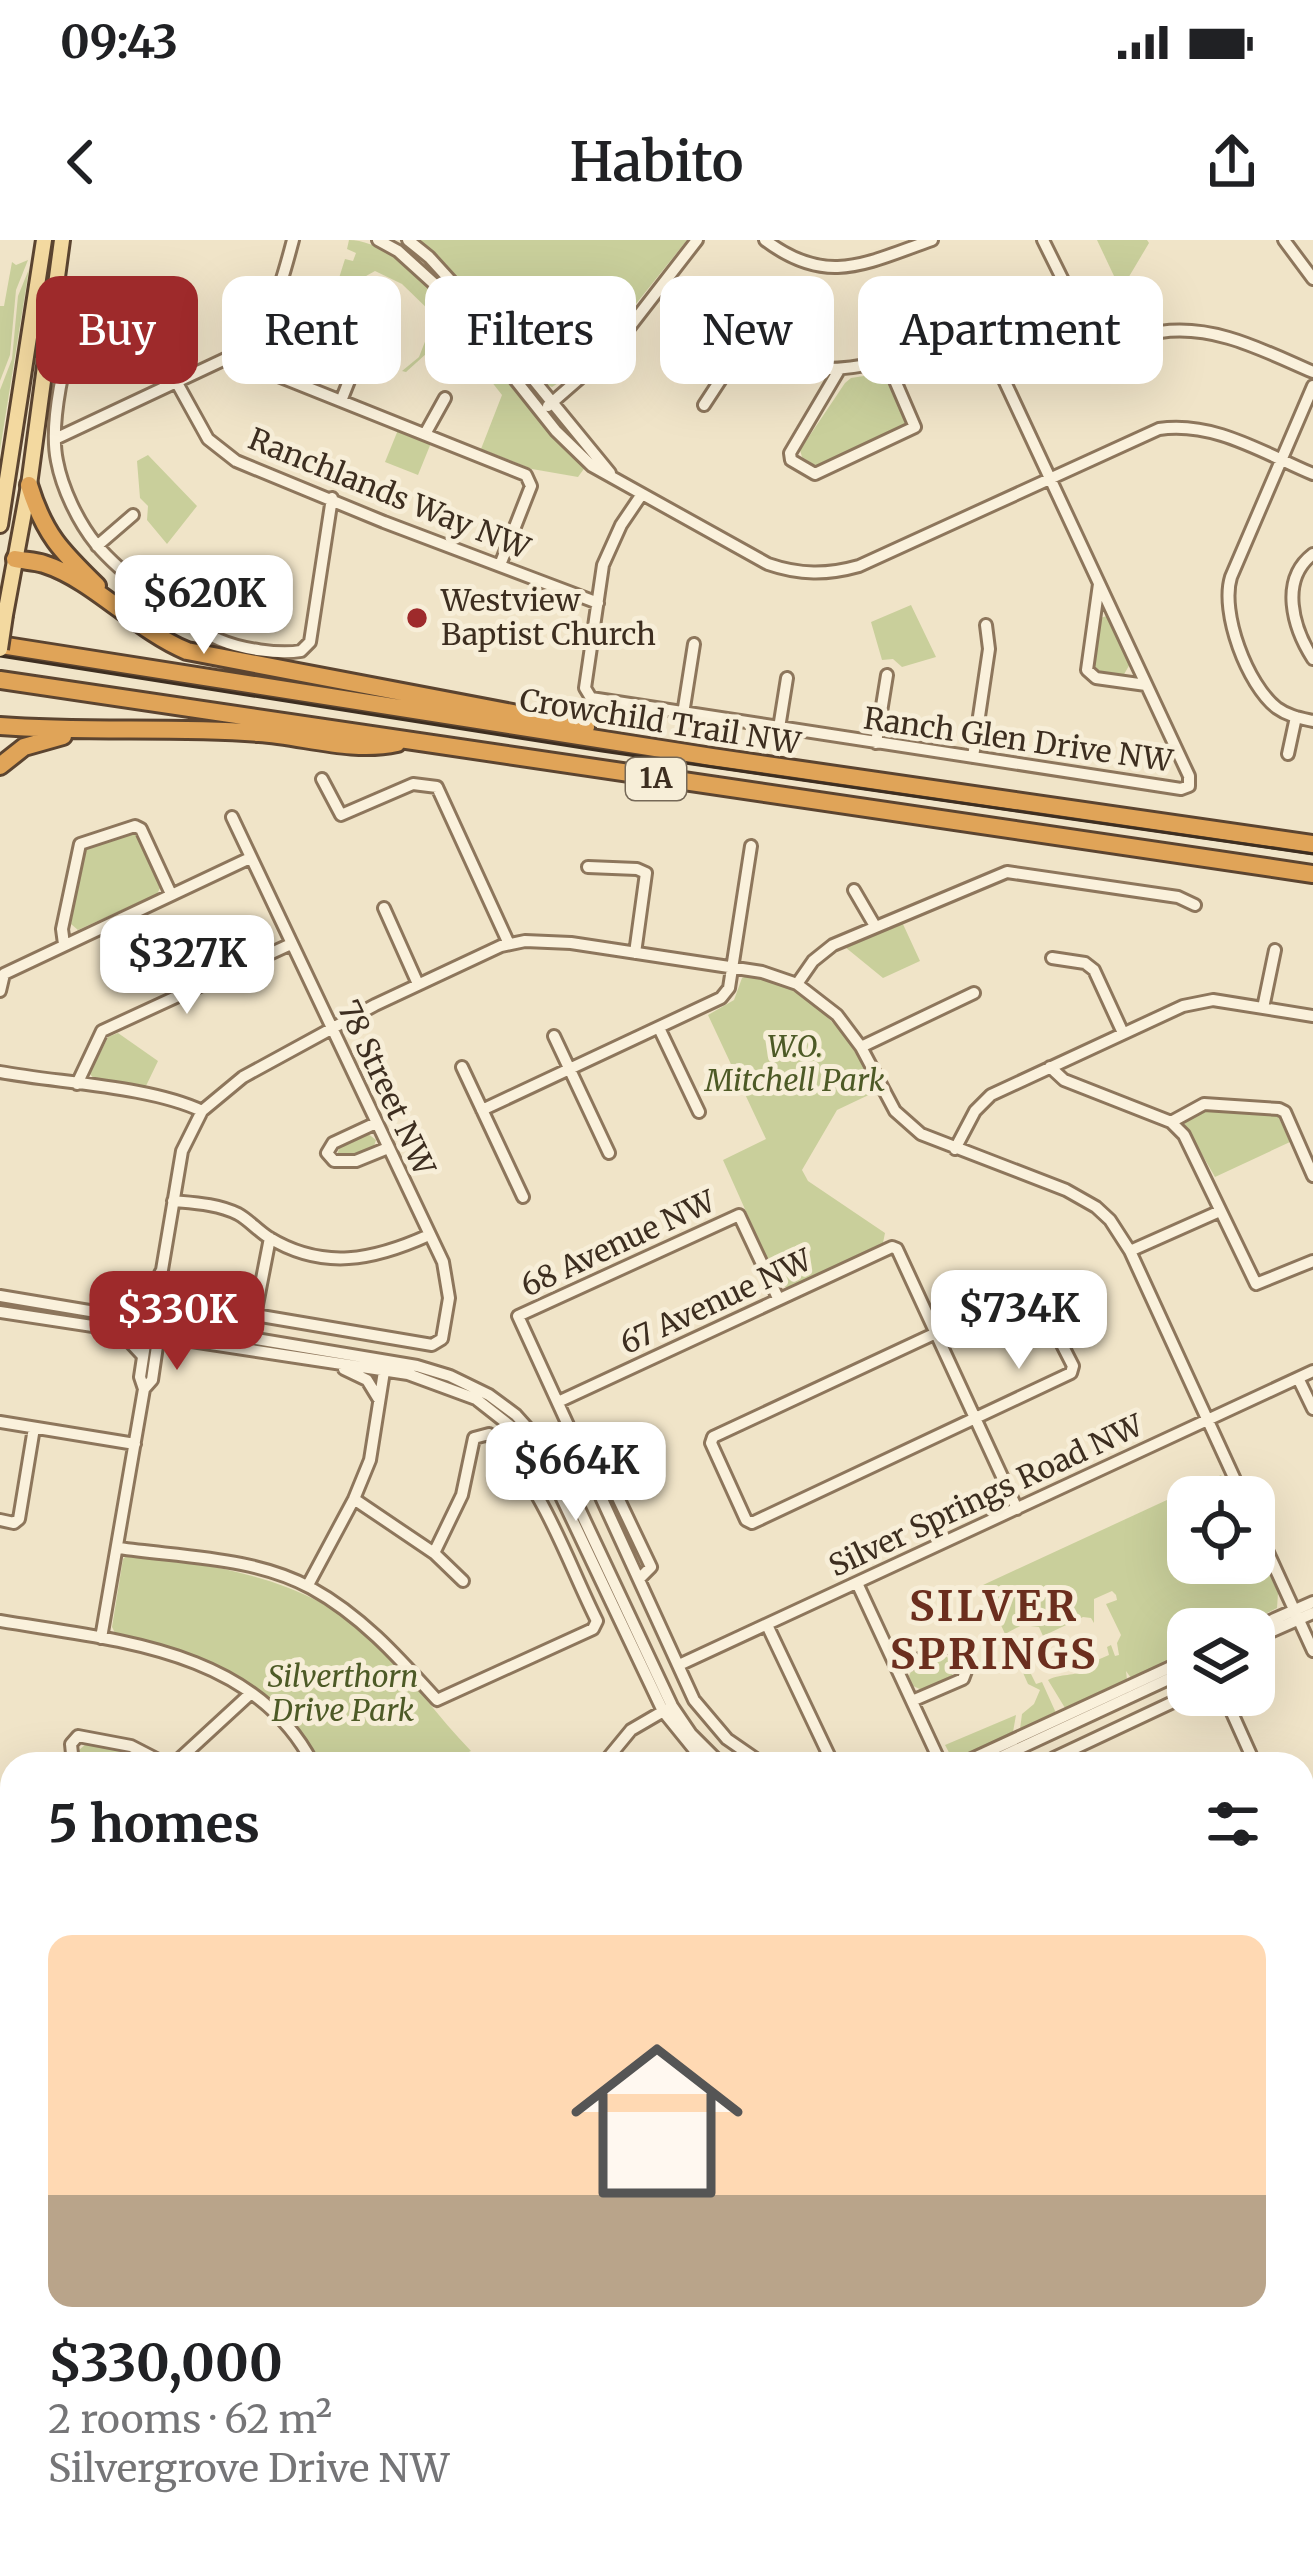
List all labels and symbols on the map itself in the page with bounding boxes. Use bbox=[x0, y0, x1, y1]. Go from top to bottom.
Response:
street label: Ranchlands Way NW bbox=[243, 419, 536, 567]
pin: $620K bbox=[120, 555, 288, 657]
place label: Westview Baptist Church bbox=[440, 581, 656, 653]
marker: Westview Baptist Church bbox=[404, 605, 430, 631]
street label: Crowchild Trail NW bbox=[517, 680, 804, 762]
street label: Ranch Glen Drive NW bbox=[861, 699, 1176, 780]
road number: 1A bbox=[626, 758, 686, 800]
pin: $327K bbox=[103, 915, 271, 1017]
street label: 78 Street NW bbox=[330, 994, 444, 1182]
park label: W.O. Mitchell Park bbox=[703, 1027, 886, 1099]
street label: 68 Avenue NW bbox=[515, 1181, 722, 1305]
street label: 67 Avenue NW bbox=[614, 1240, 818, 1362]
pin: $734K bbox=[935, 1270, 1103, 1372]
pin: $330K bbox=[93, 1271, 261, 1373]
street label: Silver Springs Road NW bbox=[823, 1405, 1149, 1585]
pin: $664K bbox=[492, 1422, 660, 1524]
district label: SILVER SPRINGS bbox=[890, 1580, 1098, 1680]
park label: Silverthorn Drive Park bbox=[267, 1657, 419, 1729]

